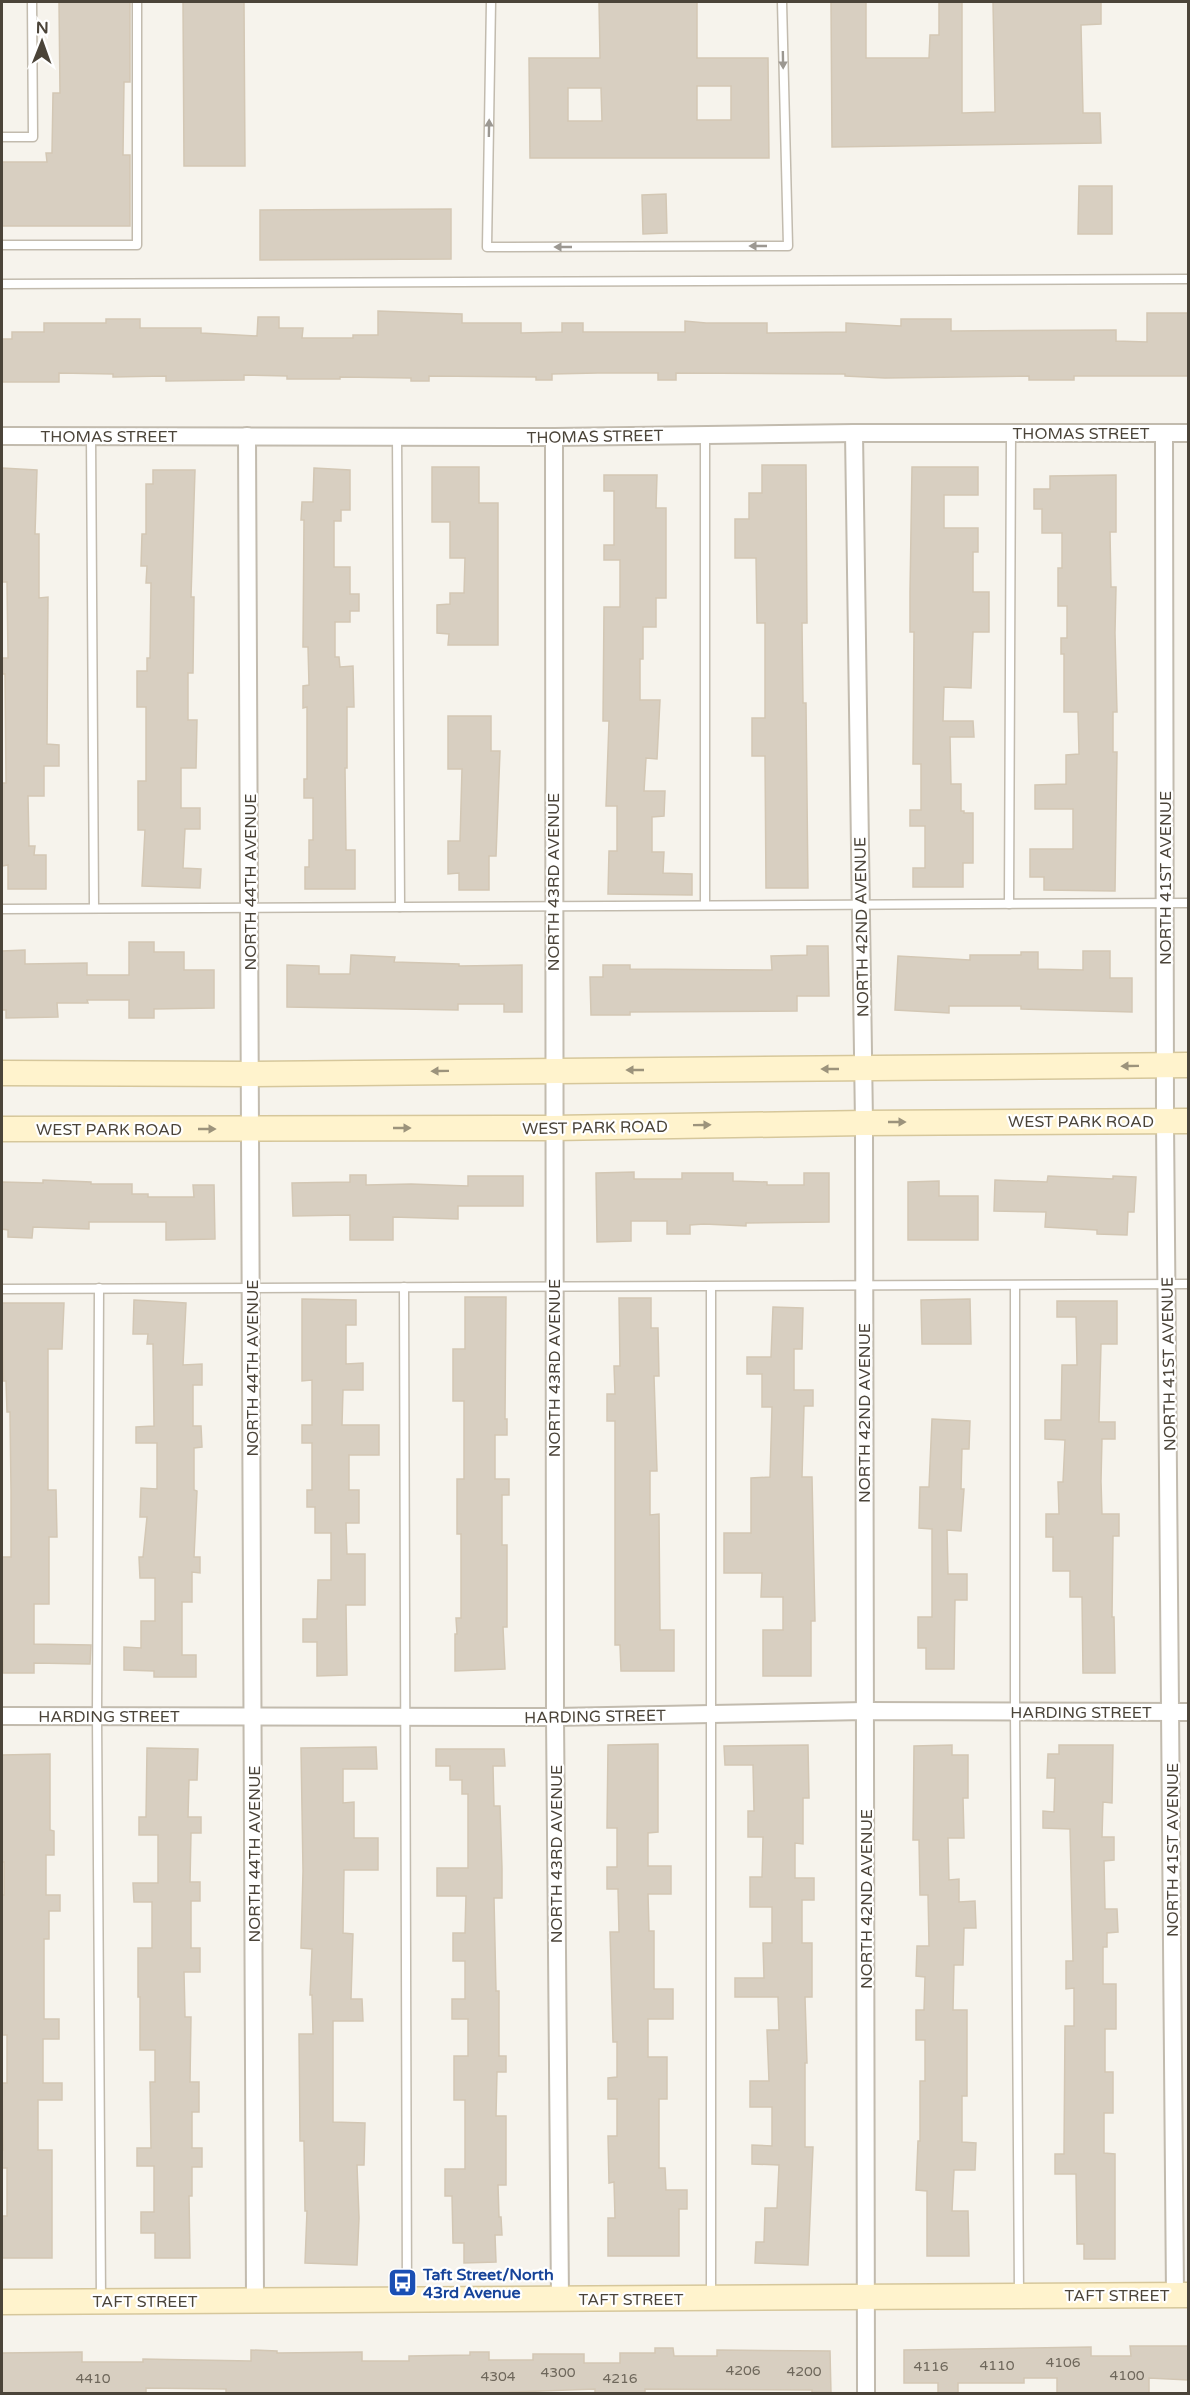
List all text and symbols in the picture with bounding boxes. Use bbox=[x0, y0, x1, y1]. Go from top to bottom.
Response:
north arrow bbox=[12, 12, 72, 72]
text: N bbox=[36, 18, 49, 38]
one-way arrow bbox=[778, 50, 788, 69]
one-way arrow bbox=[484, 119, 494, 138]
one-way arrow bbox=[748, 241, 767, 251]
one-way arrow bbox=[553, 242, 572, 252]
street label: THOMAS STREET bbox=[1013, 424, 1150, 444]
street label: THOMAS STREET bbox=[526, 426, 664, 448]
street label: THOMAS STREET bbox=[41, 427, 178, 447]
street label: NORTH 41ST AVENUE bbox=[1156, 791, 1176, 965]
street label: NORTH 44TH AVENUE bbox=[241, 793, 261, 971]
street label: NORTH 43RD AVENUE bbox=[544, 793, 564, 971]
street label: NORTH 42ND AVENUE bbox=[850, 837, 874, 1017]
one-way arrow bbox=[1121, 1061, 1140, 1071]
one-way arrow bbox=[821, 1064, 840, 1074]
one-way arrow bbox=[626, 1065, 645, 1075]
one-way arrow bbox=[431, 1066, 450, 1076]
street label: WEST PARK ROAD bbox=[1008, 1112, 1154, 1132]
street label: WEST PARK ROAD bbox=[522, 1117, 668, 1139]
one-way arrow bbox=[887, 1118, 906, 1127]
street label: WEST PARK ROAD bbox=[36, 1120, 182, 1140]
one-way arrow bbox=[692, 1121, 711, 1130]
one-way arrow bbox=[392, 1123, 411, 1133]
one-way arrow bbox=[197, 1124, 216, 1134]
street label: NORTH 41ST AVENUE bbox=[1157, 1277, 1181, 1451]
street label: NORTH 44TH AVENUE bbox=[243, 1279, 263, 1457]
street label: NORTH 43RD AVENUE bbox=[545, 1279, 565, 1457]
street label: NORTH 42ND AVENUE bbox=[855, 1323, 875, 1503]
street label: HARDING STREET bbox=[1010, 1703, 1152, 1723]
street label: HARDING STREET bbox=[524, 1706, 666, 1728]
street label: HARDING STREET bbox=[38, 1707, 180, 1727]
street label: NORTH 41ST AVENUE bbox=[1163, 1763, 1183, 1937]
street label: NORTH 44TH AVENUE bbox=[245, 1765, 265, 1943]
street label: NORTH 43RD AVENUE bbox=[547, 1765, 567, 1943]
street label: NORTH 42ND AVENUE bbox=[857, 1809, 877, 1989]
place label: Taft Street/North 43rd Avenue bbox=[422, 2265, 554, 2303]
bus stop icon: Taft Street/North 43rd Avenue bbox=[386, 2267, 418, 2299]
street label: TAFT STREET bbox=[1065, 2286, 1170, 2306]
street label: TAFT STREET bbox=[579, 2290, 684, 2310]
street label: TAFT STREET bbox=[93, 2292, 198, 2312]
house number: 4106 bbox=[1045, 2354, 1081, 2371]
house number: 4110 bbox=[979, 2357, 1015, 2374]
house number: 4116 bbox=[913, 2358, 949, 2375]
house number: 4206 bbox=[725, 2362, 761, 2379]
house number: 4200 bbox=[786, 2363, 822, 2380]
house number: 4300 bbox=[540, 2364, 576, 2381]
house number: 4100 bbox=[1109, 2367, 1145, 2384]
house number: 4304 bbox=[480, 2368, 516, 2385]
house number: 4410 bbox=[75, 2370, 111, 2387]
house number: 4216 bbox=[602, 2370, 638, 2387]

